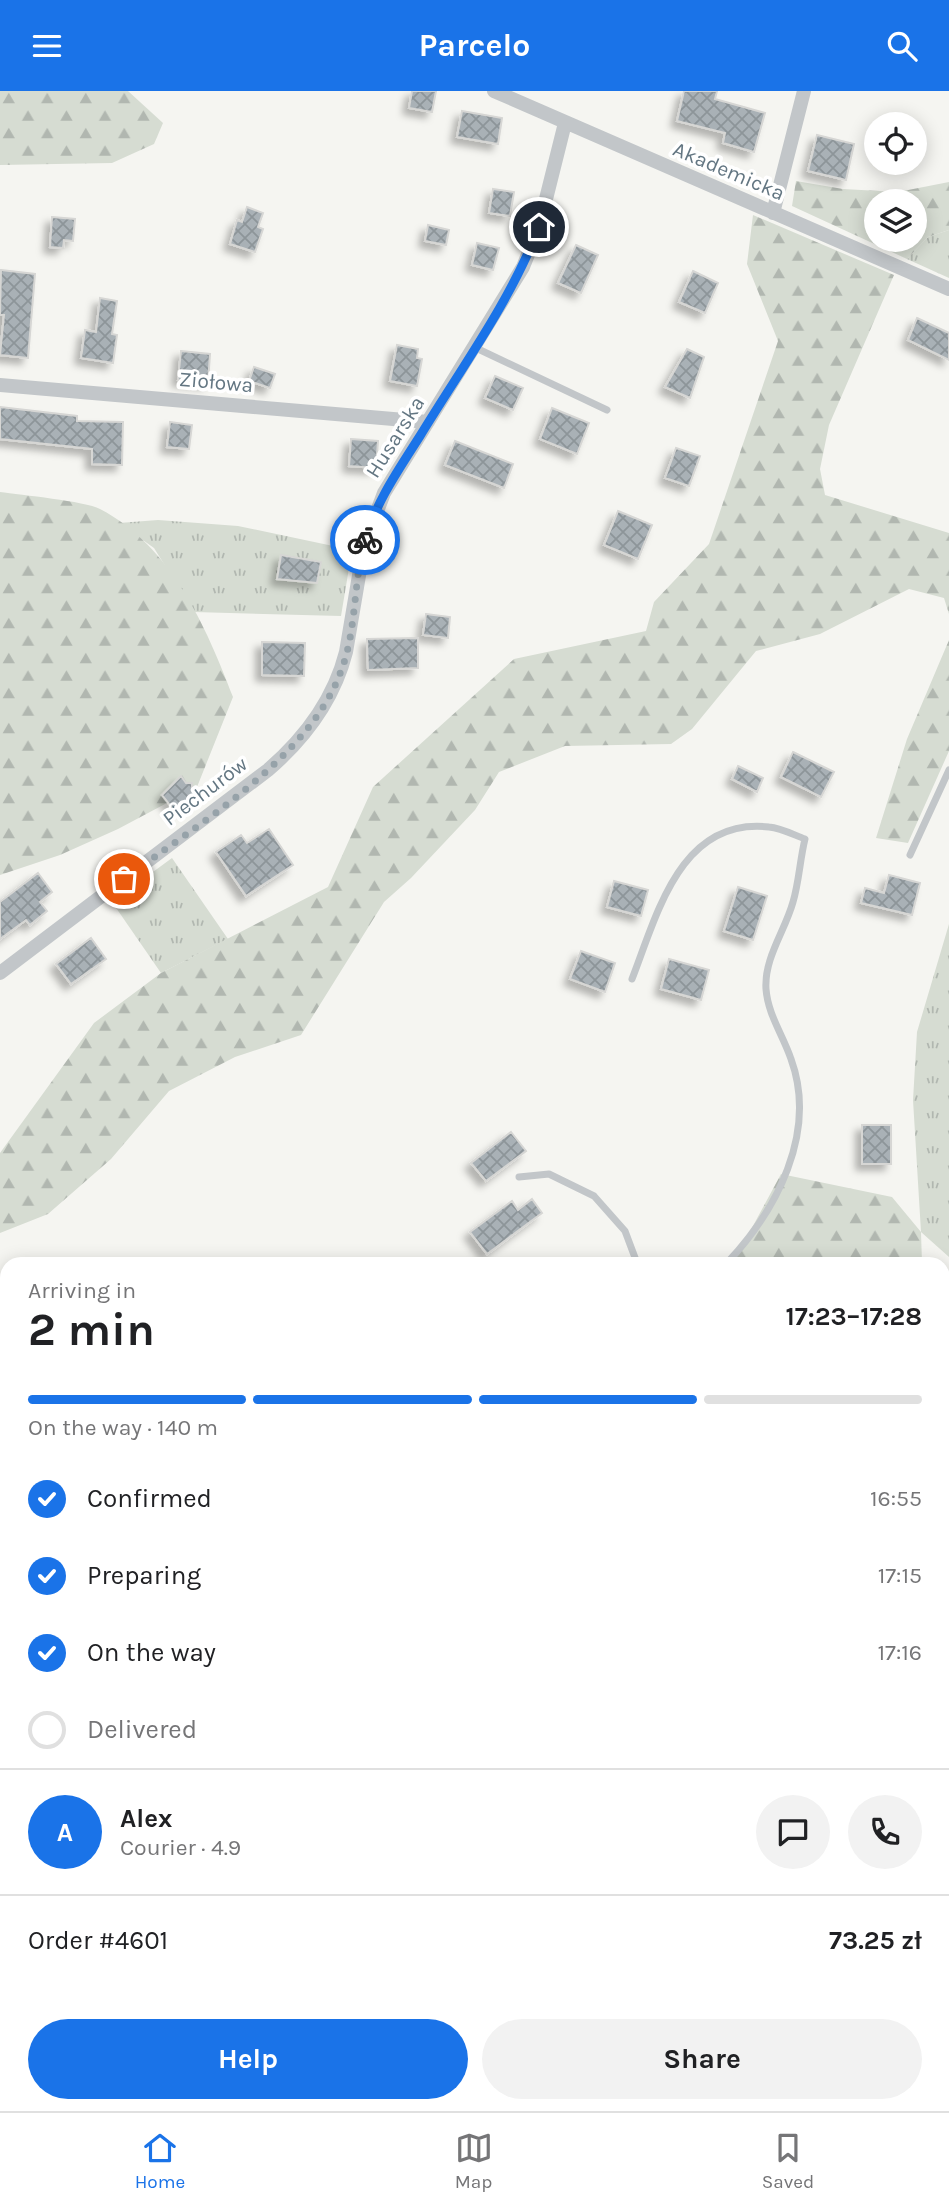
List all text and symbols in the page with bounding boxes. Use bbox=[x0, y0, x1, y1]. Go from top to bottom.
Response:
icon: menu bbox=[28, 27, 66, 65]
text: Parcelo bbox=[419, 27, 530, 64]
icon: search bbox=[883, 27, 921, 65]
map controls bbox=[864, 112, 927, 252]
button: locate bbox=[864, 112, 927, 175]
street label: Akademicka bbox=[670, 137, 788, 205]
button: layers bbox=[864, 189, 927, 252]
pin bbox=[509, 197, 569, 257]
icon: home bbox=[520, 208, 558, 246]
street label: Ziołowa bbox=[178, 367, 254, 397]
street label: Husarska bbox=[361, 392, 429, 482]
courier bbox=[330, 505, 400, 575]
icon: bike bbox=[346, 521, 384, 559]
street label: Piechurów bbox=[158, 752, 252, 830]
pin bbox=[94, 849, 154, 909]
icon: bag bbox=[105, 860, 143, 898]
text: Arriving in bbox=[28, 1277, 136, 1304]
text: 17:23–17:28 bbox=[785, 1301, 922, 1332]
text: 2 min bbox=[28, 1303, 155, 1357]
text: On the way · 140 m bbox=[28, 1414, 218, 1441]
icon: check bbox=[28, 1480, 66, 1518]
text: Confirmed bbox=[87, 1483, 212, 1514]
text: 16:55 bbox=[870, 1485, 922, 1512]
icon: check bbox=[28, 1557, 66, 1595]
text: Preparing bbox=[87, 1560, 201, 1591]
text: 17:15 bbox=[878, 1562, 922, 1589]
icon: check bbox=[28, 1634, 66, 1672]
text: On the way bbox=[87, 1637, 216, 1668]
text: 17:16 bbox=[878, 1639, 922, 1666]
text: Delivered bbox=[87, 1714, 197, 1745]
button: chat bbox=[756, 1795, 830, 1869]
button: phone bbox=[848, 1795, 922, 1869]
text: Alex bbox=[120, 1803, 172, 1834]
text: A bbox=[57, 1817, 73, 1848]
text: Courier · 4.9 bbox=[120, 1834, 241, 1861]
text: Order #4601 bbox=[28, 1925, 168, 1956]
text: 73.25 zł bbox=[829, 1925, 922, 1956]
button: Help bbox=[28, 2019, 468, 2099]
button: Share bbox=[482, 2019, 922, 2099]
tab: Home bbox=[135, 2129, 185, 2193]
tab: Map bbox=[455, 2129, 493, 2193]
tab: Saved bbox=[762, 2129, 814, 2193]

